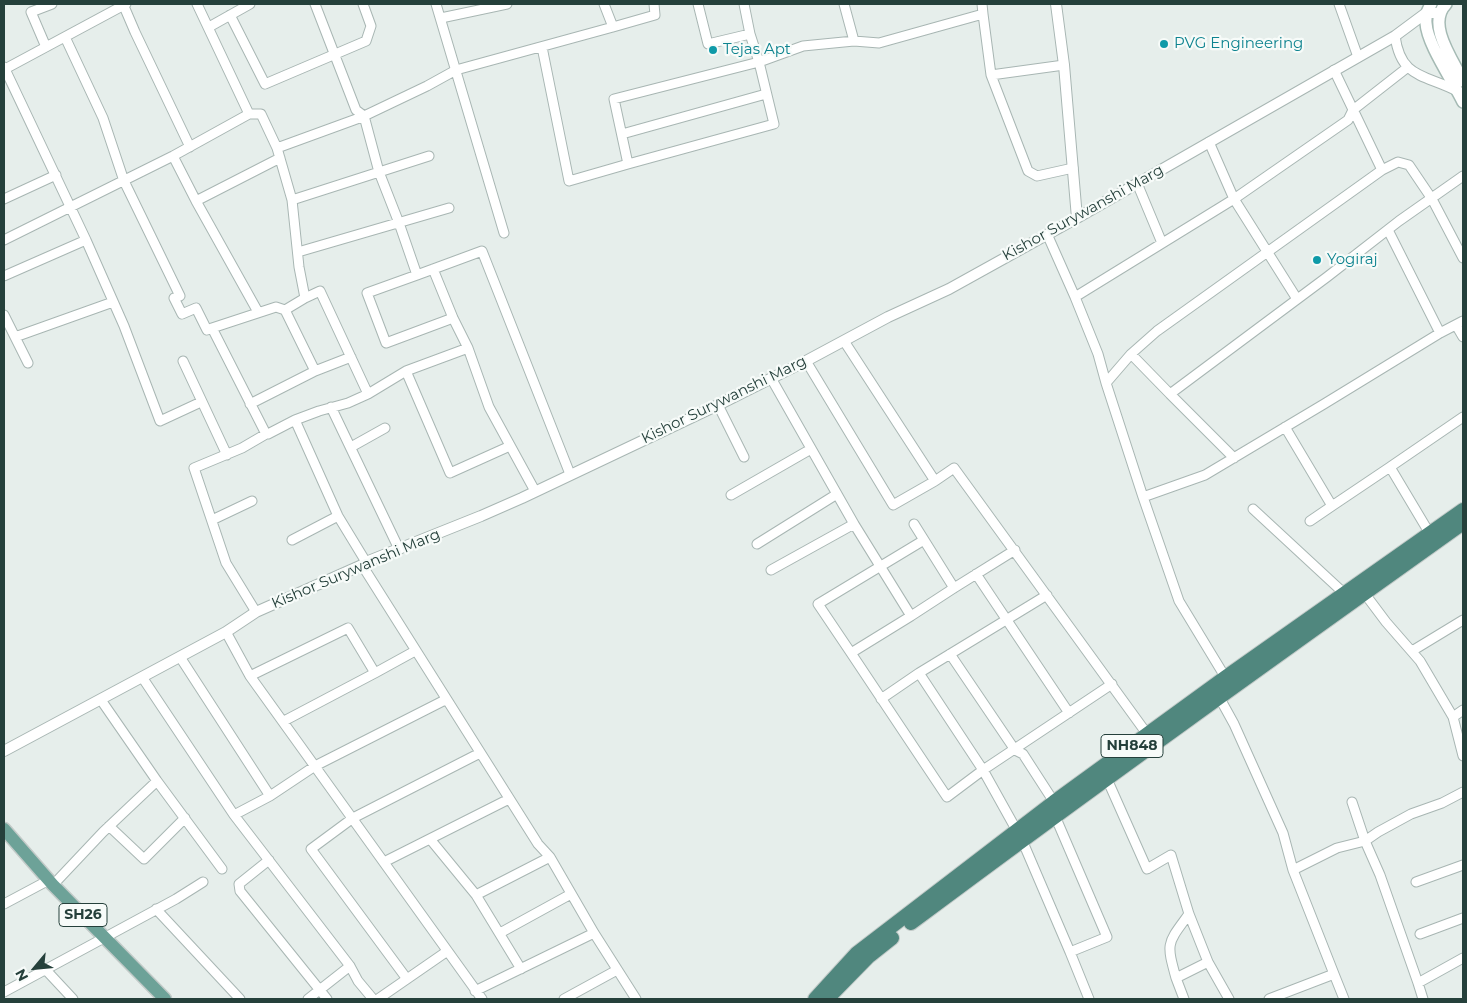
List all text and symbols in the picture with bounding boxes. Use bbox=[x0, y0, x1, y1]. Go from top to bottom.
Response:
place label: PVG Engineering bbox=[1174, 35, 1303, 53]
marker: PVG Engineering bbox=[1158, 38, 1170, 50]
place label: Tejas Apt bbox=[723, 41, 791, 59]
marker: Tejas Apt bbox=[707, 44, 719, 56]
street label: Kishor Surywanshi Marg bbox=[999, 161, 1167, 265]
place label: Yogiraj bbox=[1327, 251, 1378, 269]
marker: Yogiraj bbox=[1311, 254, 1323, 266]
street label: Kishor Surywanshi Marg bbox=[639, 352, 809, 448]
street label: Kishor Surywanshi Marg bbox=[269, 525, 443, 613]
road number: NH848 bbox=[1101, 734, 1163, 758]
road number: SH26 bbox=[59, 904, 107, 926]
north arrow bbox=[10, 943, 60, 993]
text: N bbox=[11, 966, 32, 984]

